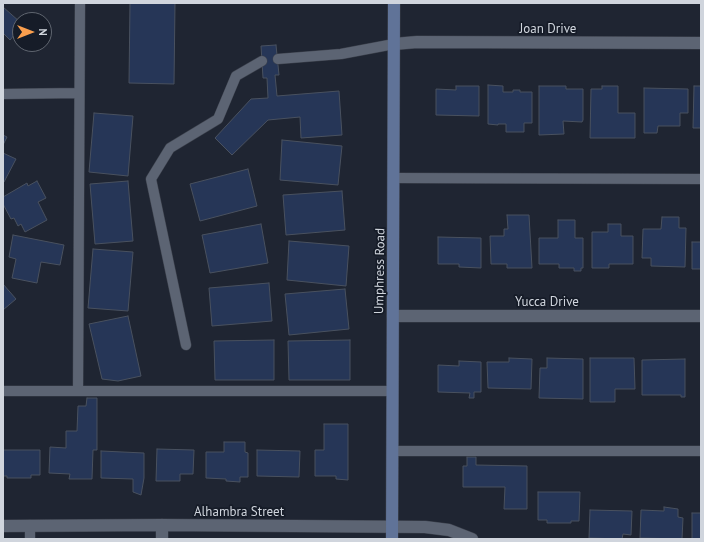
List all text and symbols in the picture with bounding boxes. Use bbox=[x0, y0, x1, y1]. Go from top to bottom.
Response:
north arrow bbox=[12, 12, 52, 52]
street label: Joan Drive bbox=[520, 21, 576, 37]
text: N bbox=[36, 28, 50, 36]
street label: Umphress Road bbox=[371, 228, 389, 314]
street label: Yucca Drive bbox=[515, 294, 579, 310]
street label: Alhambra Street bbox=[194, 504, 284, 520]

